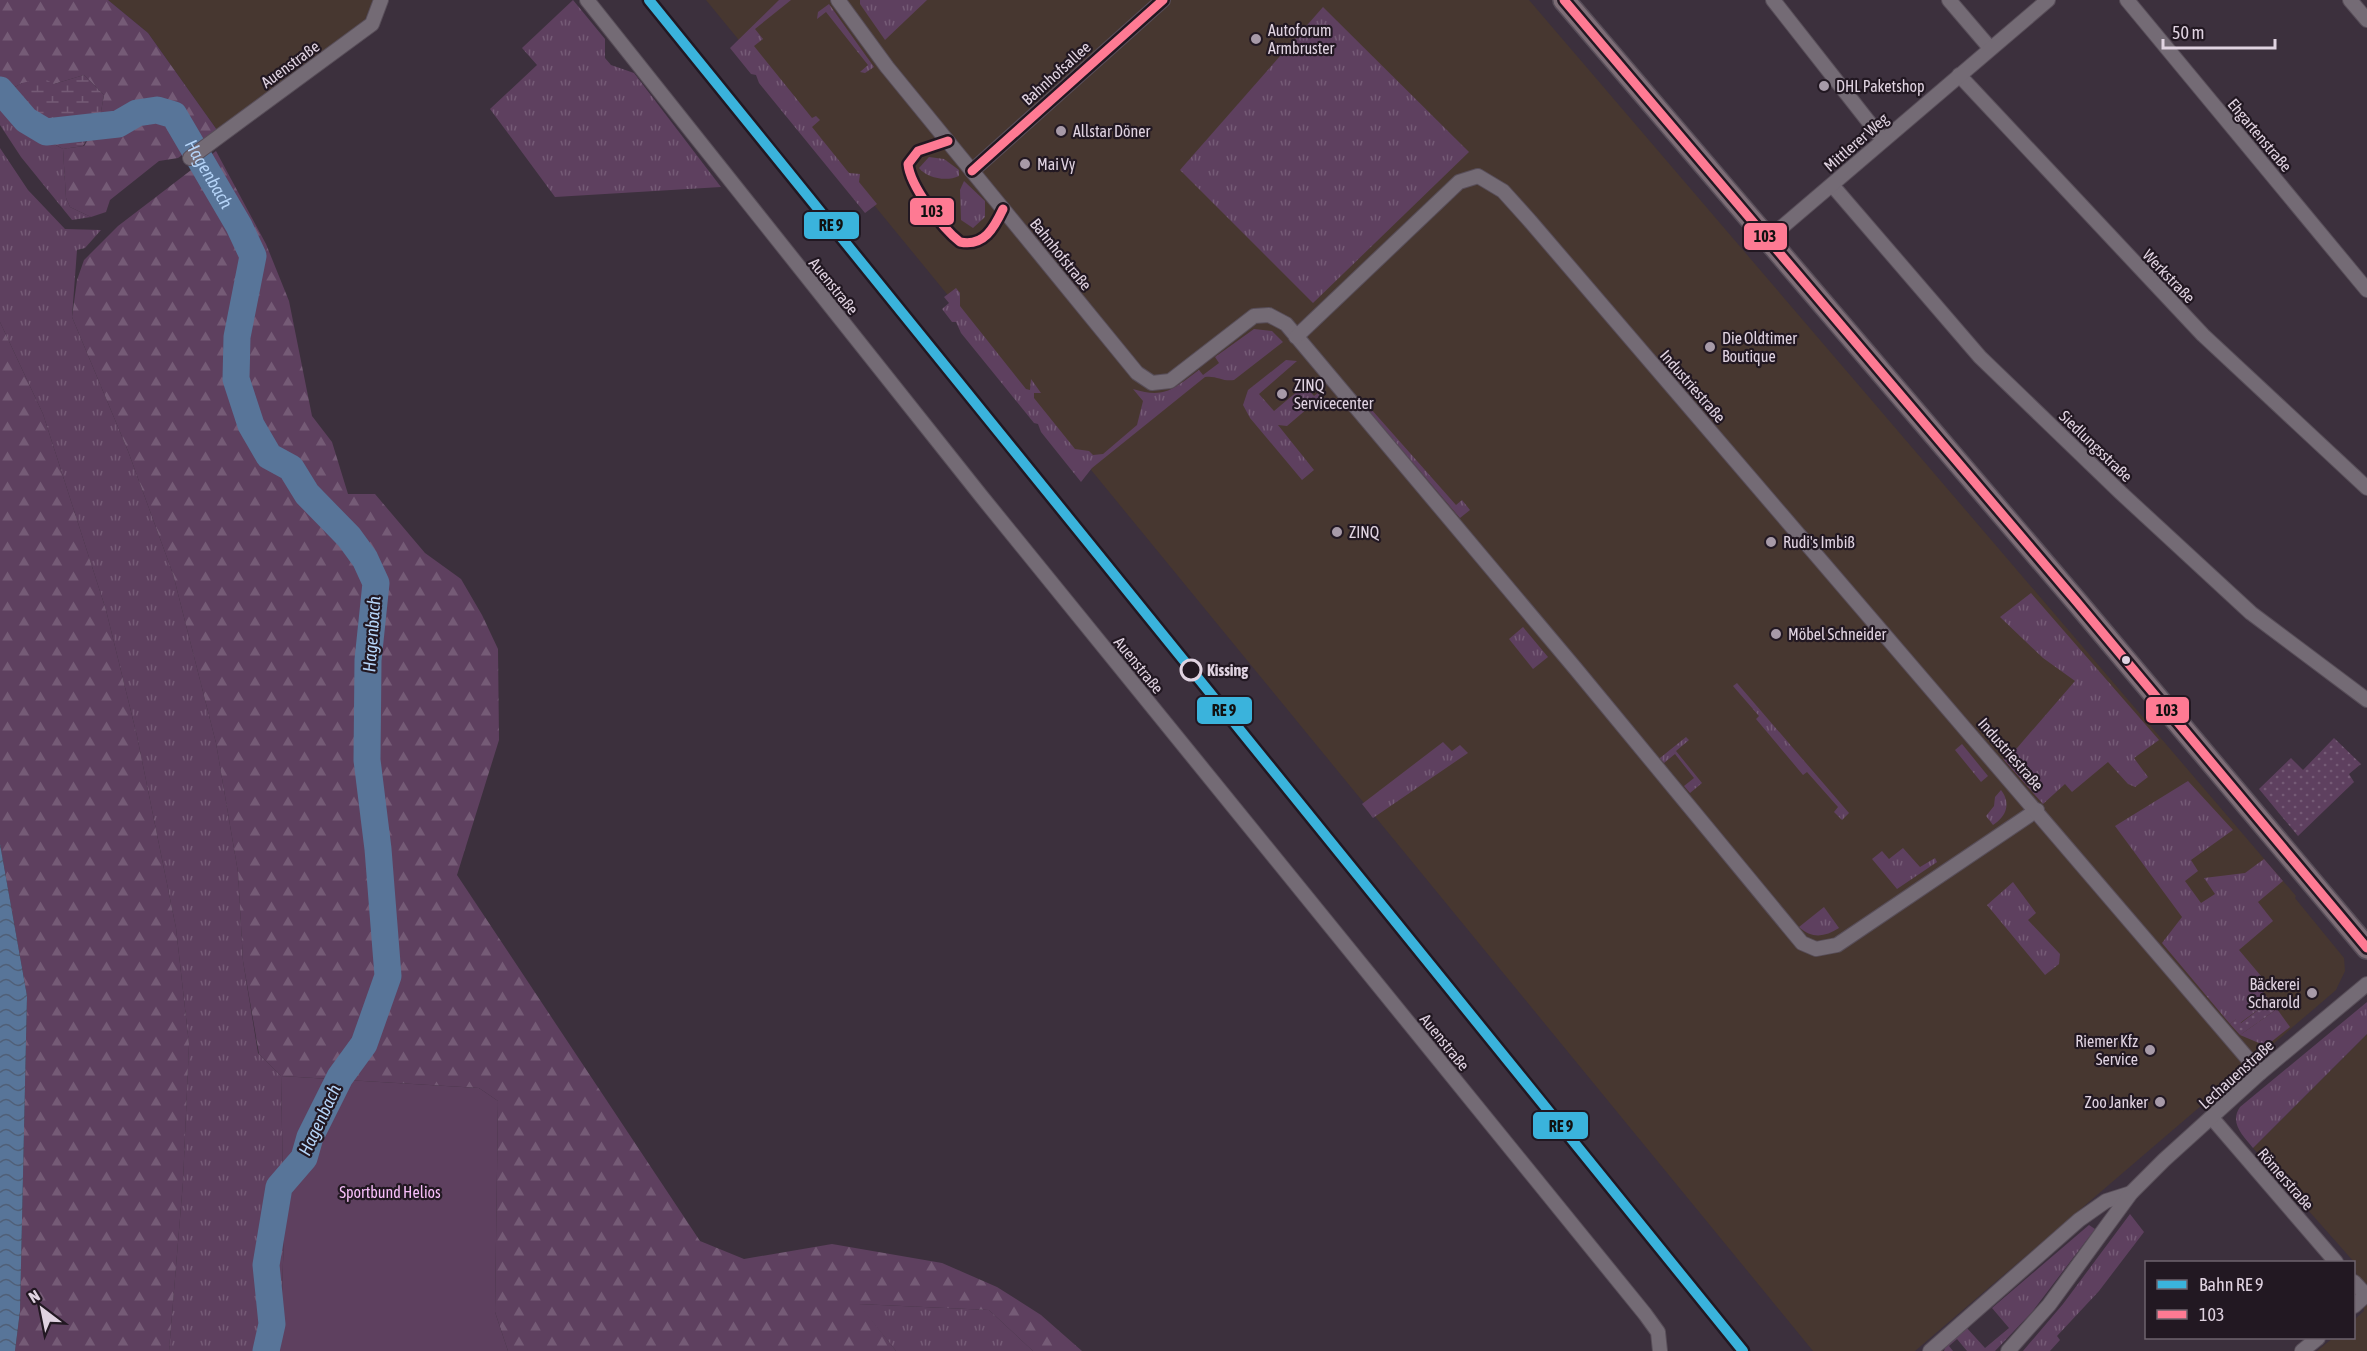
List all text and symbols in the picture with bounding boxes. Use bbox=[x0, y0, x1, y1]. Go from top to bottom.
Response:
scale bar bbox=[2163, 12, 2276, 50]
place label: Autoforum Armbruster bbox=[1268, 21, 1334, 57]
text: 50 m bbox=[2172, 22, 2204, 43]
marker: Autoforum Armbruster bbox=[1249, 32, 1263, 46]
street label: Auenstraße bbox=[257, 37, 323, 91]
street label: Bahnhofsallee bbox=[1018, 38, 1094, 108]
place label: DHL Paketshop bbox=[1836, 77, 1925, 96]
marker: DHL Paketshop bbox=[1817, 79, 1831, 93]
street label: Ehgartenstraße bbox=[2224, 95, 2296, 176]
street label: Mittlerer Weg bbox=[1820, 109, 1893, 176]
place label: Allstar Döner bbox=[1073, 122, 1150, 140]
marker: Allstar Döner bbox=[1054, 124, 1068, 138]
water label: Hagenbach bbox=[181, 136, 238, 212]
place label: Mai Vy bbox=[1037, 155, 1076, 174]
marker: Mai Vy bbox=[1018, 157, 1032, 171]
line badge: 103 bbox=[909, 197, 955, 226]
text: 103 bbox=[921, 202, 943, 220]
line badge: RE 9 bbox=[803, 211, 860, 240]
street label: Bahnhofstraße bbox=[1027, 214, 1095, 294]
text: RE 9 bbox=[819, 216, 844, 234]
line badge: 103 bbox=[1743, 222, 1788, 251]
text: 103 bbox=[1754, 227, 1776, 245]
street label: Werkstraße bbox=[2139, 246, 2199, 306]
street label: Auenstraße bbox=[806, 254, 862, 318]
place label: Die Oldtimer Boutique bbox=[1722, 329, 1797, 366]
marker: Die Oldtimer Boutique bbox=[1703, 340, 1717, 354]
street label: Industriestraße bbox=[1657, 346, 1729, 426]
place label: ZINQ Servicecenter bbox=[1294, 376, 1374, 412]
marker: ZINQ Servicecenter bbox=[1275, 387, 1289, 401]
street label: Siedlungsstraße bbox=[2055, 407, 2136, 486]
place label: ZINQ bbox=[1349, 523, 1380, 541]
marker: ZINQ bbox=[1330, 525, 1344, 539]
place label: Rudi's Imbiß bbox=[1783, 533, 1855, 551]
marker: Rudi's Imbiß bbox=[1764, 535, 1778, 549]
water label: Hagenbach bbox=[358, 595, 385, 673]
place label: Möbel Schneider bbox=[1788, 625, 1886, 643]
marker: Möbel Schneider bbox=[1769, 627, 1783, 641]
street label: Auenstraße bbox=[1111, 633, 1167, 697]
unlabelled marker bbox=[2120, 654, 2132, 666]
marker: Kissing bbox=[1180, 659, 1202, 681]
place label: Kissing bbox=[1207, 661, 1248, 679]
line badge: RE 9 bbox=[1196, 696, 1253, 725]
line badge: 103 bbox=[2145, 696, 2190, 724]
text: RE 9 bbox=[1212, 701, 1237, 719]
text: 103 bbox=[2156, 701, 2178, 719]
street label: Industriestraße bbox=[1975, 714, 2047, 794]
place label: Bäckerei Scharold bbox=[2248, 975, 2300, 1011]
marker: Bäckerei Scharold bbox=[2305, 986, 2319, 1000]
street label: Auenstraße bbox=[1417, 1010, 1473, 1074]
place label: Riemer Kfz Service bbox=[2075, 1032, 2138, 1068]
street label: Lechauenstraße bbox=[2195, 1036, 2277, 1112]
marker: Riemer Kfz Service bbox=[2143, 1043, 2157, 1057]
water label: Hagenbach bbox=[294, 1081, 345, 1159]
place label: Zoo Janker bbox=[2085, 1093, 2148, 1111]
marker: Zoo Janker bbox=[2153, 1095, 2167, 1109]
line badge: RE 9 bbox=[1532, 1111, 1589, 1140]
text: RE 9 bbox=[1549, 1117, 1574, 1135]
street label: Römerstraße bbox=[2254, 1144, 2318, 1214]
park label: Sportbund Helios bbox=[339, 1183, 441, 1202]
legend bbox=[2145, 1261, 2355, 1339]
text: Bahn RE 9 bbox=[2199, 1274, 2263, 1295]
north arrow bbox=[12, 1279, 72, 1339]
text: N bbox=[25, 1286, 43, 1306]
text: 103 bbox=[2199, 1304, 2224, 1325]

